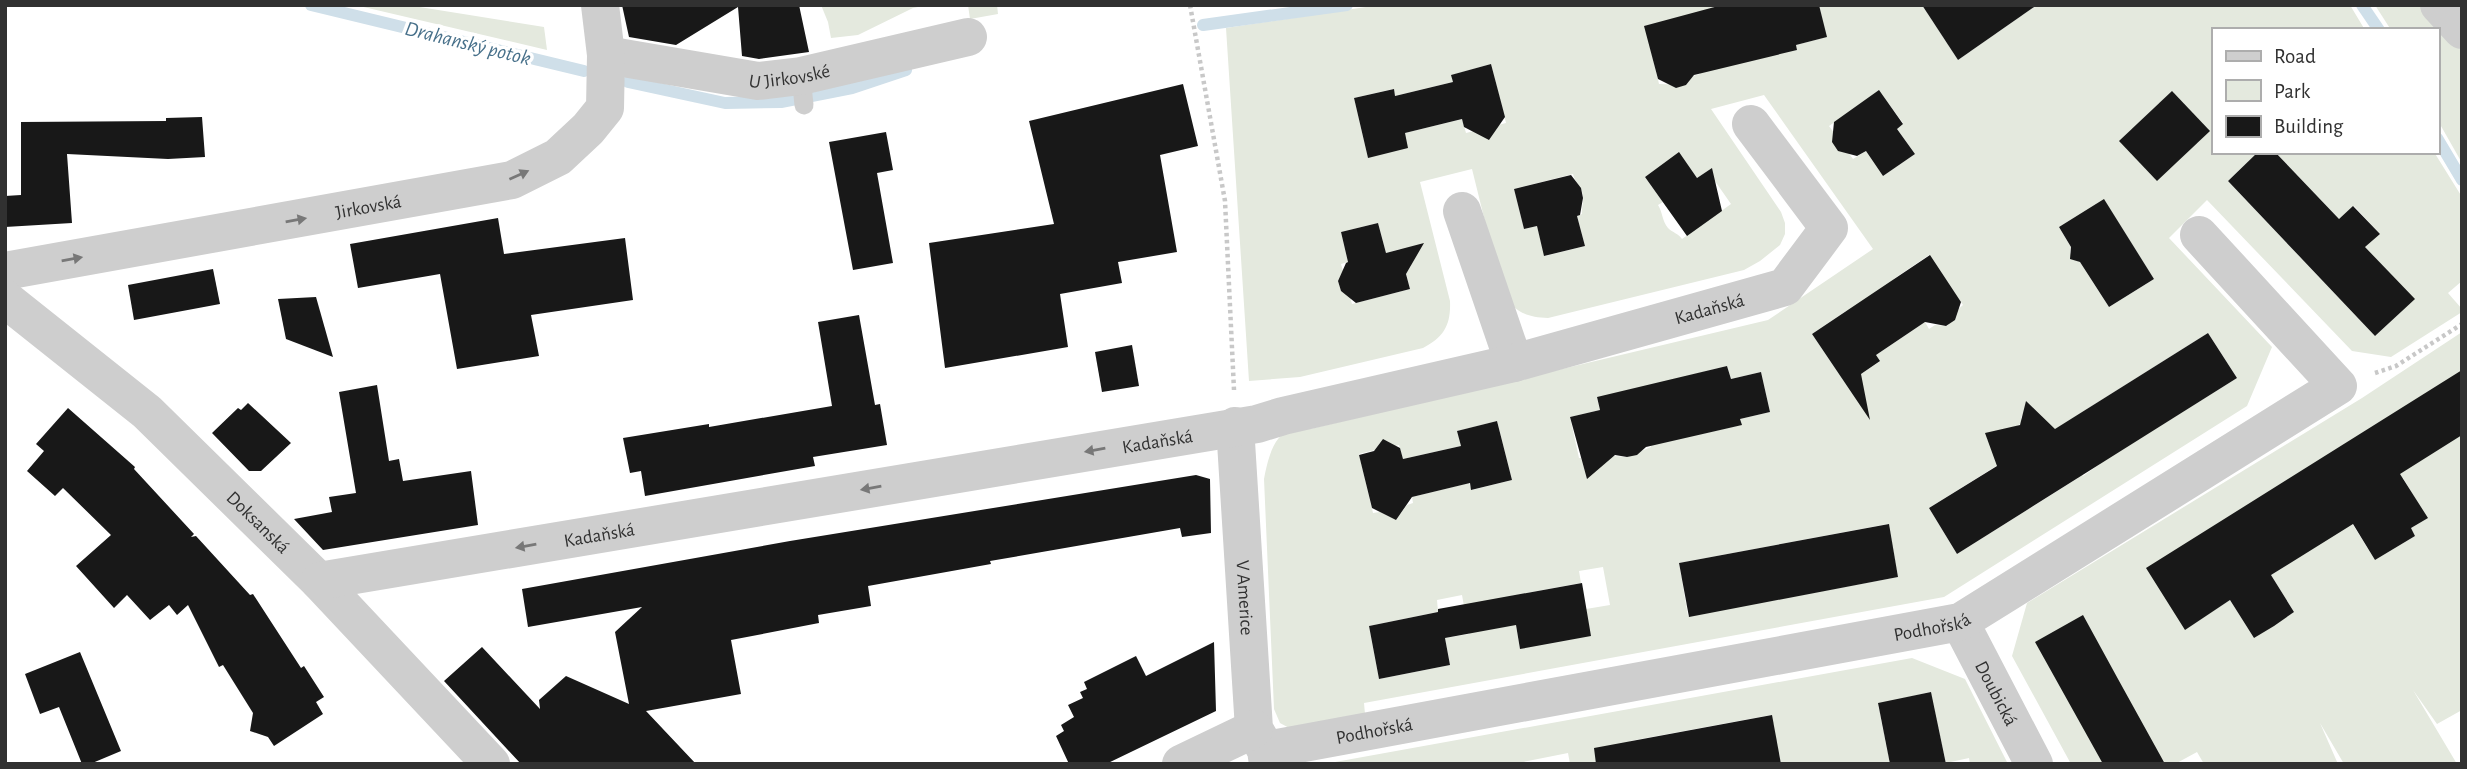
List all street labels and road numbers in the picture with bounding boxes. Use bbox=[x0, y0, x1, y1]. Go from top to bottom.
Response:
street label: U Jirkovské bbox=[747, 62, 832, 92]
street label: Jirkovská bbox=[334, 192, 403, 222]
street label: Kadaňská bbox=[1673, 291, 1747, 328]
street label: Kadaňská bbox=[1121, 427, 1195, 457]
street label: Doksanská bbox=[222, 488, 293, 558]
street label: Kadaňská bbox=[563, 520, 636, 551]
street label: V Americe bbox=[1232, 560, 1256, 636]
street label: Podhořská bbox=[1892, 610, 1975, 645]
street label: Doubická bbox=[1971, 658, 2020, 729]
street label: Podhořská bbox=[1335, 715, 1415, 748]

